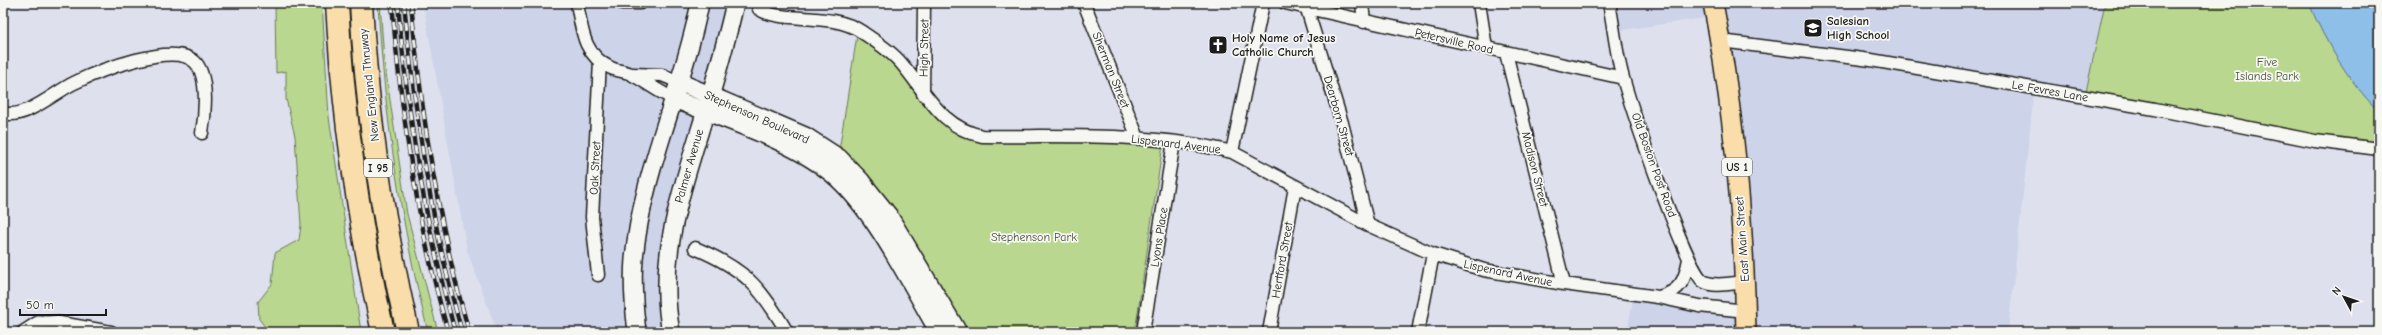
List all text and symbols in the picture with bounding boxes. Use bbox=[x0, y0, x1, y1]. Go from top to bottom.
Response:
place label: Salesian High School bbox=[1827, 14, 1889, 42]
school or university icon: Salesian High School bbox=[1802, 17, 1824, 39]
street label: High Street bbox=[916, 18, 932, 77]
street label: Petersville Road bbox=[1413, 25, 1495, 57]
street label: New England Thruway bbox=[356, 27, 382, 142]
street label: Sherman Street bbox=[1089, 30, 1133, 111]
place label: Holy Name of Jesus Catholic Church bbox=[1232, 31, 1335, 59]
church icon: Holy Name of Jesus Catholic Church bbox=[1207, 34, 1229, 56]
park label: Five Islands Park bbox=[2235, 55, 2299, 83]
street label: Dearborn Street bbox=[1321, 74, 1357, 158]
street label: Le Fevres Lane bbox=[2011, 77, 2089, 105]
street label: Stephenson Boulevard bbox=[702, 88, 812, 146]
street label: Old Boston Post Road bbox=[1629, 111, 1679, 219]
street label: Palmer Avenue bbox=[672, 127, 706, 205]
street label: Madison Street bbox=[1519, 130, 1551, 209]
street label: Lispenard Avenue bbox=[1130, 132, 1222, 156]
street label: Oak Street bbox=[587, 140, 603, 195]
road number: US 1 bbox=[1722, 158, 1752, 176]
road number: I 95 bbox=[364, 159, 392, 177]
street label: East Main Street bbox=[1732, 195, 1752, 282]
street label: Lyons Place bbox=[1147, 206, 1171, 268]
street label: Hertford Street bbox=[1268, 220, 1296, 299]
park label: Stephenson Park bbox=[991, 230, 1077, 244]
street label: Lispenard Avenue bbox=[1462, 257, 1554, 289]
north arrow bbox=[2324, 277, 2364, 317]
text: N bbox=[2329, 284, 2344, 298]
scale bar bbox=[20, 291, 106, 317]
text: 50 m bbox=[26, 298, 54, 312]

